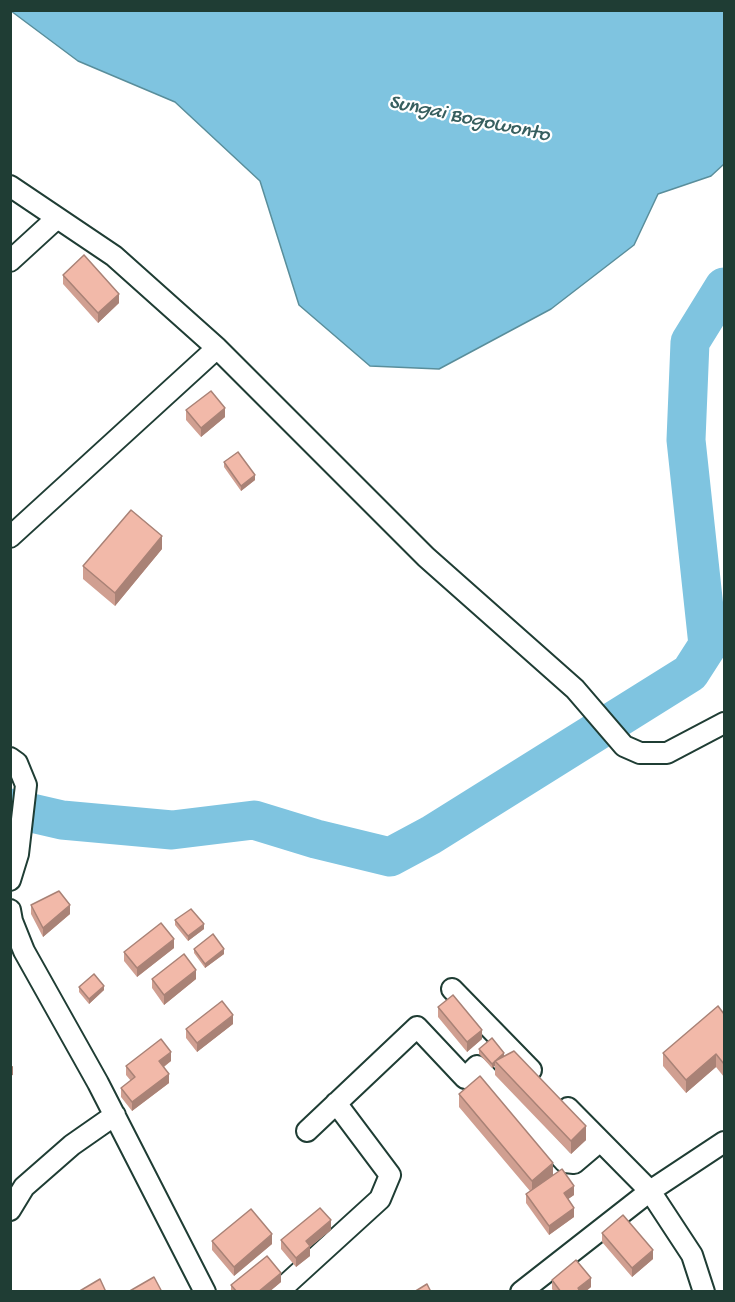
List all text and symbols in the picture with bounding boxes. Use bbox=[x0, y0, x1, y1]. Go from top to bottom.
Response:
water label: Sungai Bogowonto bbox=[386, 91, 552, 149]

